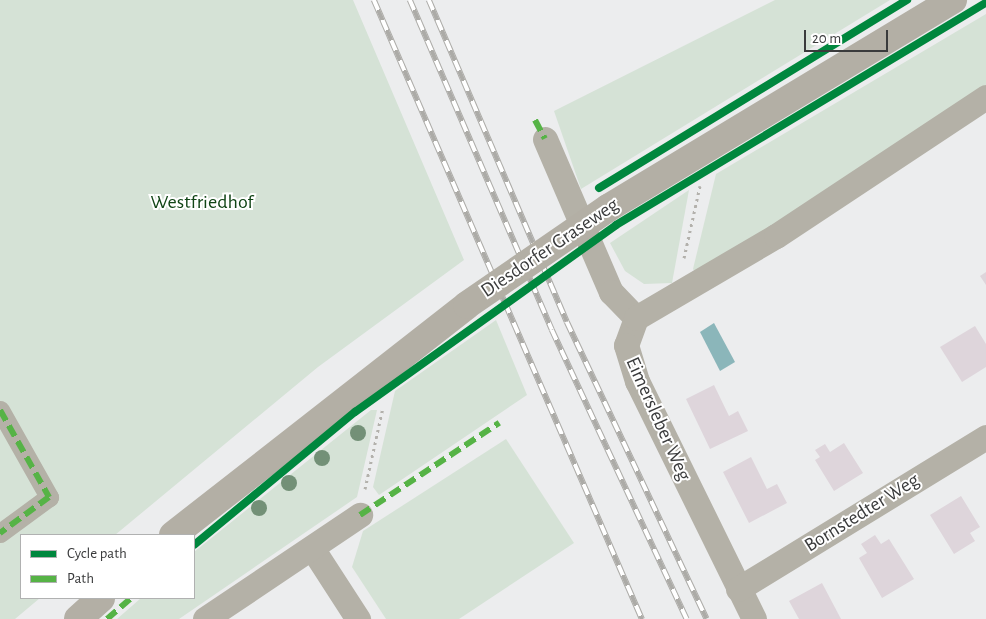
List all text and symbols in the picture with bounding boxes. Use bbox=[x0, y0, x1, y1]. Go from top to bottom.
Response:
scale bar bbox=[806, 20, 890, 52]
text: 20 m bbox=[812, 31, 841, 46]
park label: Westfriedhof bbox=[151, 190, 253, 214]
street label: Diesdorfer Graseweg bbox=[476, 193, 624, 303]
street label: Eimersleber Weg bbox=[620, 353, 696, 485]
street label: Bornstedter Weg bbox=[800, 468, 924, 558]
legend bbox=[20, 534, 195, 599]
text: Cycle path bbox=[67, 546, 127, 561]
text: Path bbox=[67, 571, 94, 586]

